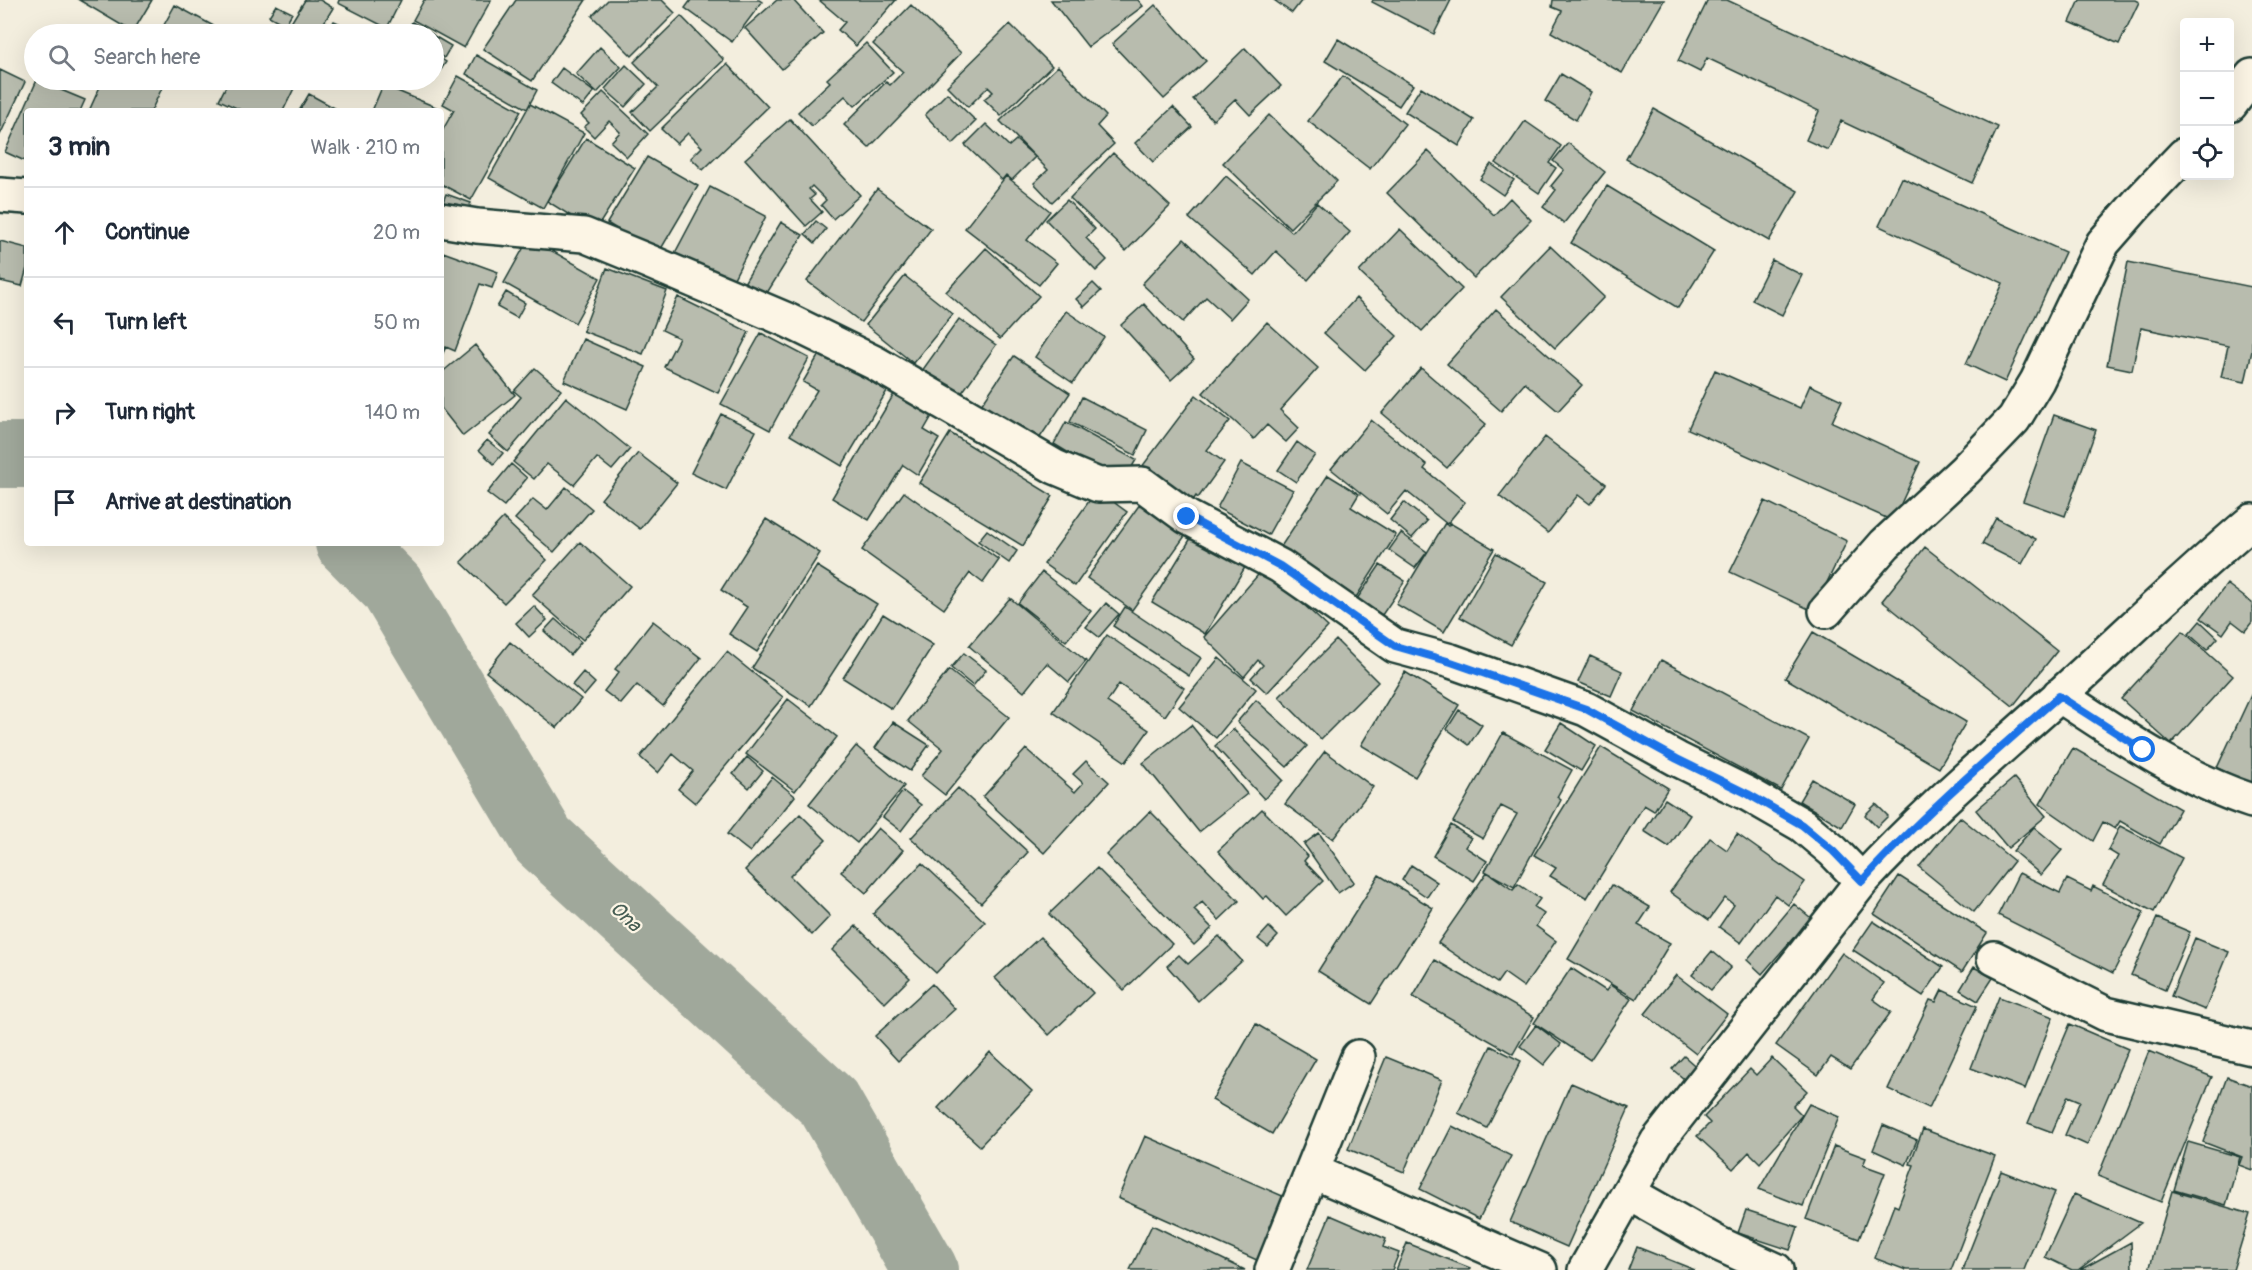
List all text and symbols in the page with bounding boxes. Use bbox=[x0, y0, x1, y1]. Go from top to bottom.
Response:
map controls bbox=[2180, 18, 2234, 180]
button: + bbox=[2180, 18, 2234, 72]
search box bbox=[24, 24, 444, 90]
icon: search bbox=[45, 41, 78, 74]
text: Search here bbox=[93, 43, 200, 71]
button: − bbox=[2180, 72, 2234, 126]
button: locate bbox=[2180, 126, 2234, 180]
text: 3 min bbox=[48, 131, 110, 163]
text: Walk · 210 m bbox=[311, 135, 420, 160]
icon: ahead bbox=[48, 216, 81, 249]
text: Continue bbox=[105, 218, 189, 246]
text: 20 m bbox=[373, 220, 420, 245]
icon: left bbox=[48, 306, 81, 339]
text: Turn left bbox=[105, 308, 187, 336]
text: 50 m bbox=[373, 310, 420, 335]
icon: right bbox=[48, 396, 81, 429]
text: Turn right bbox=[105, 398, 195, 426]
text: 140 m bbox=[365, 400, 420, 425]
icon: arrive bbox=[48, 486, 81, 519]
text: Arrive at destination bbox=[105, 488, 291, 516]
route end bbox=[1173, 503, 1199, 529]
route start bbox=[2129, 736, 2155, 762]
water label: Ona bbox=[605, 896, 648, 938]

